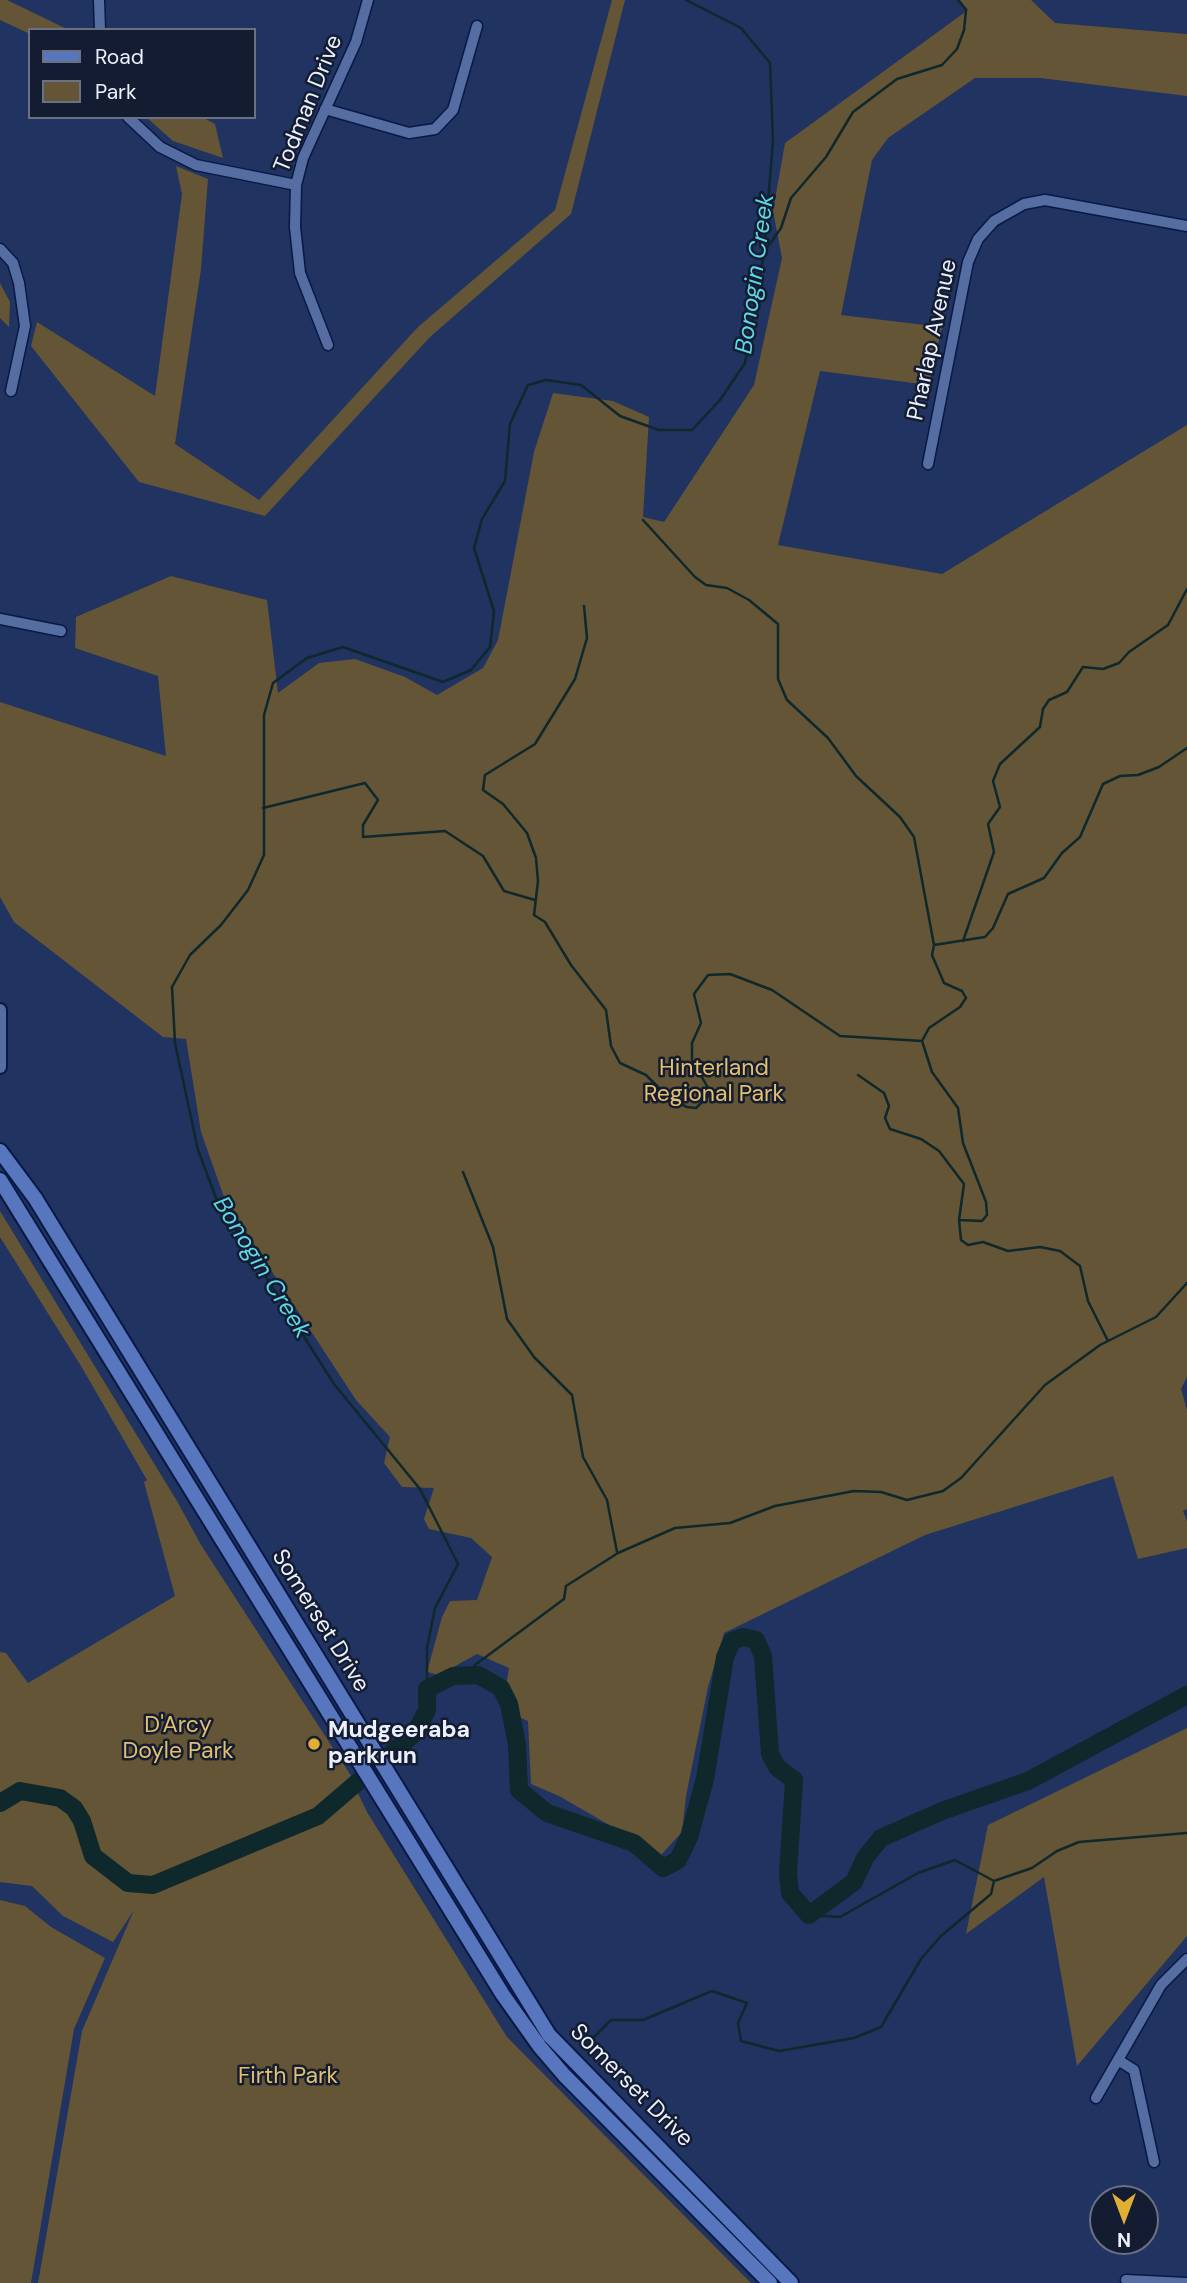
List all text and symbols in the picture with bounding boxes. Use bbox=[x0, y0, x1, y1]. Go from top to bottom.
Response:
legend bbox=[28, 28, 256, 119]
street label: Todman Drive bbox=[269, 31, 349, 177]
text: Road bbox=[95, 43, 144, 71]
text: Park bbox=[95, 78, 136, 106]
water label: Bonogin Creek bbox=[730, 192, 782, 356]
street label: Pharlap Avenue bbox=[902, 257, 964, 423]
park label: Hinterland Regional Park bbox=[644, 1055, 784, 1109]
water label: Bonogin Creek bbox=[206, 1192, 316, 1344]
street label: Somerset Drive bbox=[265, 1545, 375, 1697]
park label: D'Arcy Doyle Park bbox=[122, 1712, 234, 1766]
place label: Mudgeeraba parkrun bbox=[328, 1717, 470, 1771]
marker: Mudgeeraba parkrun bbox=[306, 1736, 322, 1752]
street label: Somerset Drive bbox=[564, 2019, 698, 2153]
park label: Firth Park bbox=[238, 2063, 338, 2091]
north arrow bbox=[1089, 2185, 1159, 2255]
text: N bbox=[1117, 2227, 1131, 2252]

